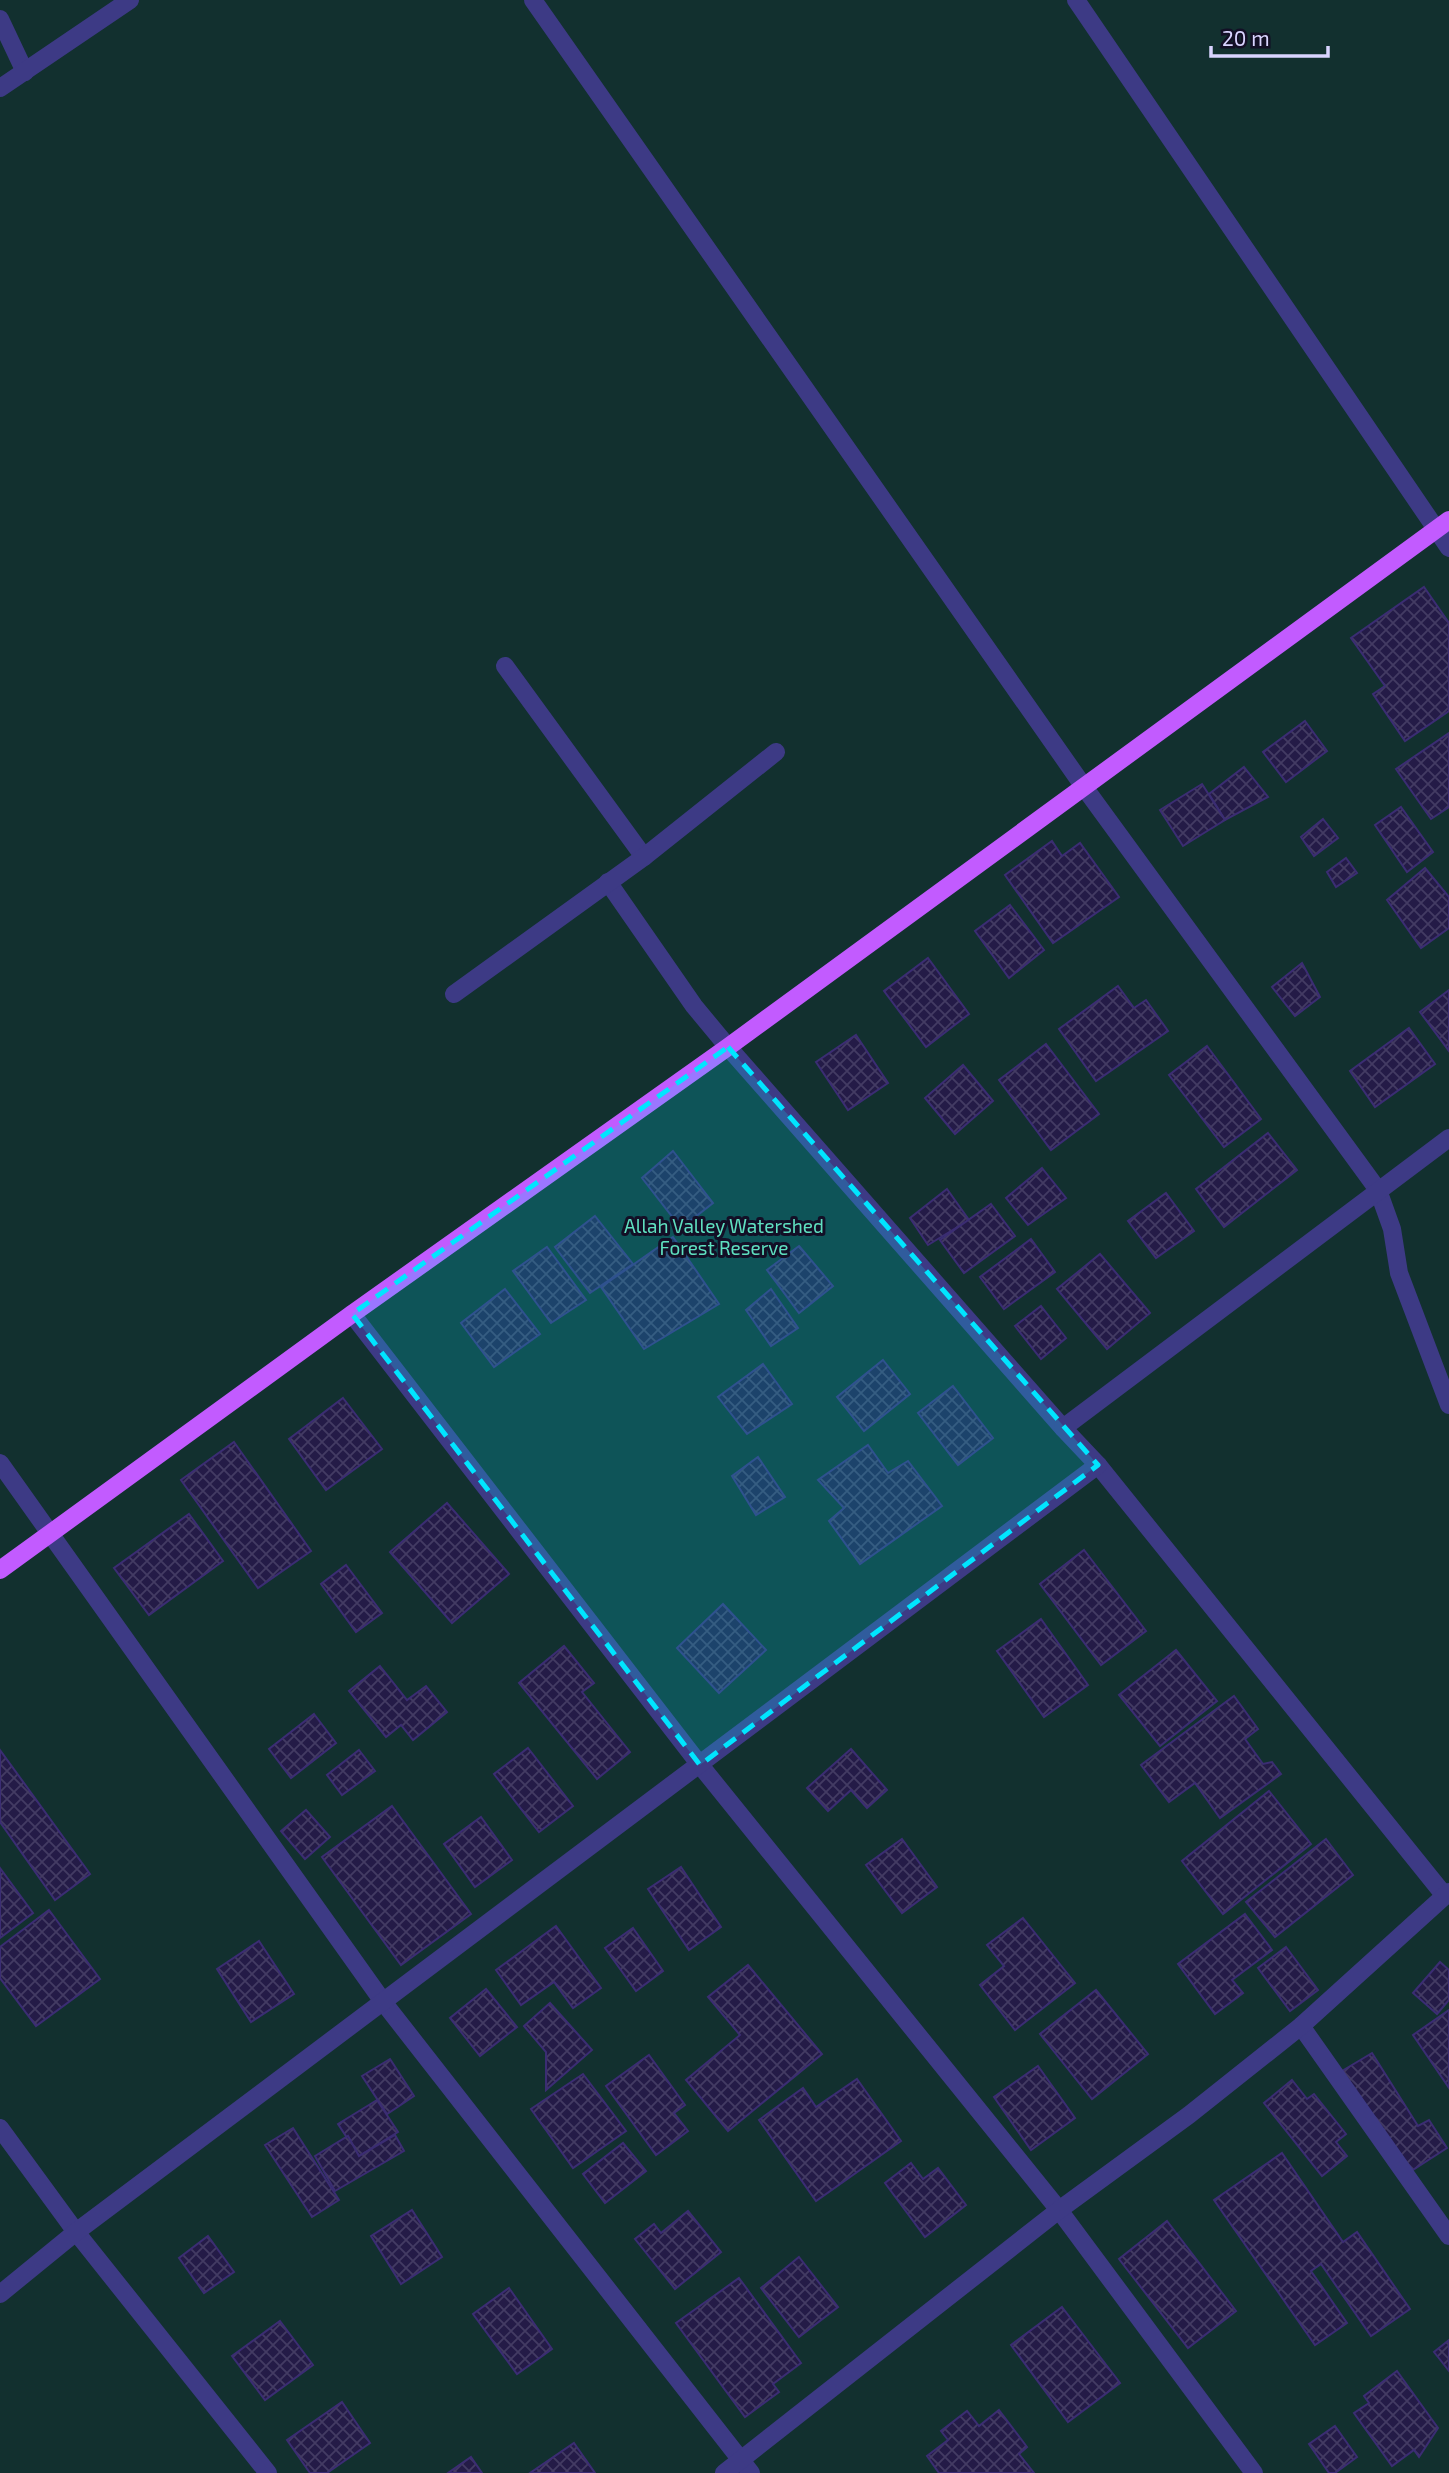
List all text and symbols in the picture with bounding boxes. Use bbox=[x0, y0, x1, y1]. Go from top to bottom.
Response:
scale bar bbox=[1211, 14, 1328, 58]
text: 20 m bbox=[1222, 25, 1270, 50]
park label: Allah Valley Watershed Forest Reserve bbox=[624, 1214, 824, 1259]

